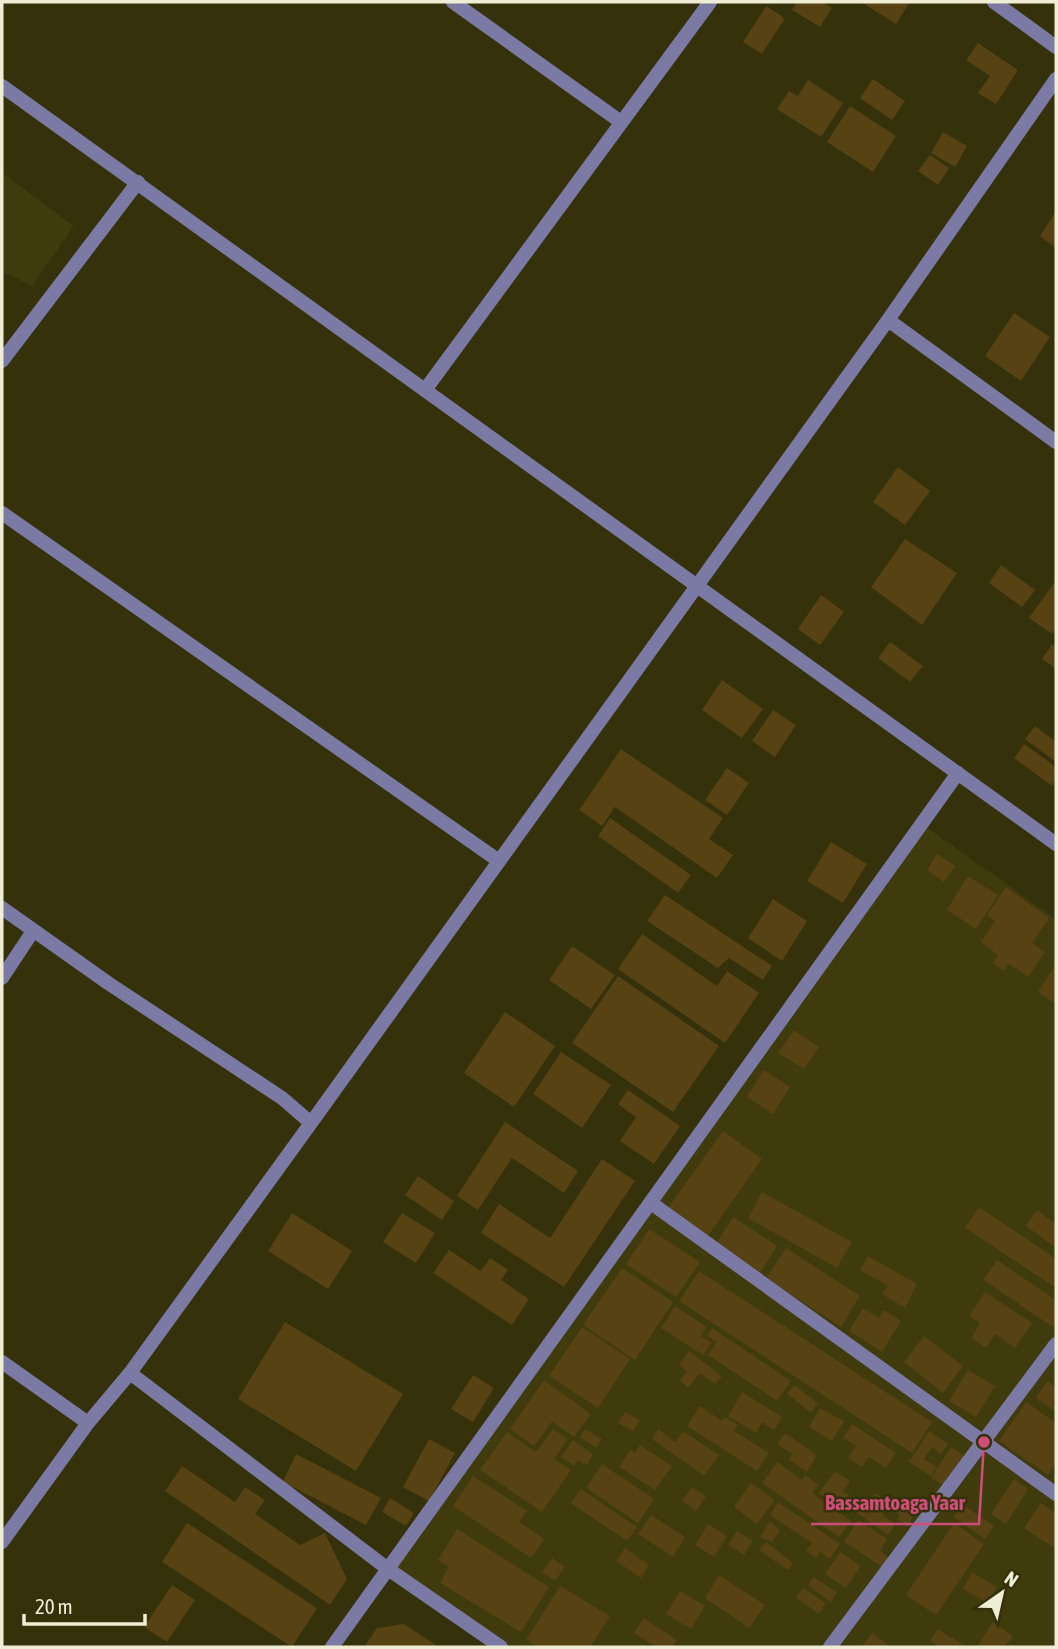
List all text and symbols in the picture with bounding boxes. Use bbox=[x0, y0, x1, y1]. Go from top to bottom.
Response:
callout: Bassamtoaga Yaar bbox=[811, 1482, 979, 1524]
text: Bassamtoaga Yaar bbox=[825, 1490, 966, 1514]
north arrow bbox=[967, 1558, 1037, 1628]
text: N bbox=[1001, 1567, 1022, 1591]
scale bar bbox=[24, 1582, 145, 1626]
text: 20 m bbox=[35, 1594, 73, 1618]

